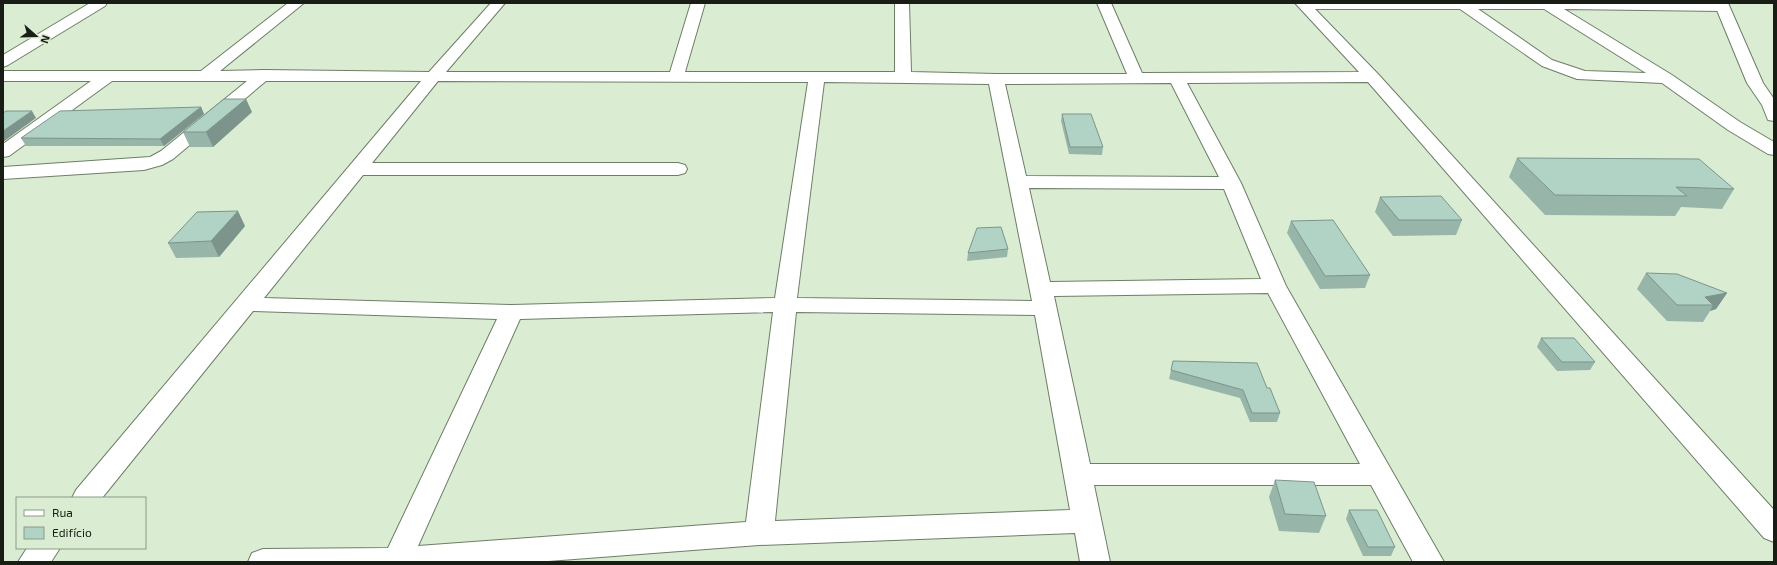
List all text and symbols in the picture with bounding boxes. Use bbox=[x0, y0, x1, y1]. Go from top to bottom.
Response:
north arrow bbox=[16, 16, 56, 56]
text: N bbox=[38, 34, 53, 46]
legend bbox=[16, 497, 146, 549]
text: Rua bbox=[52, 505, 73, 519]
text: Edifício bbox=[52, 525, 92, 539]

